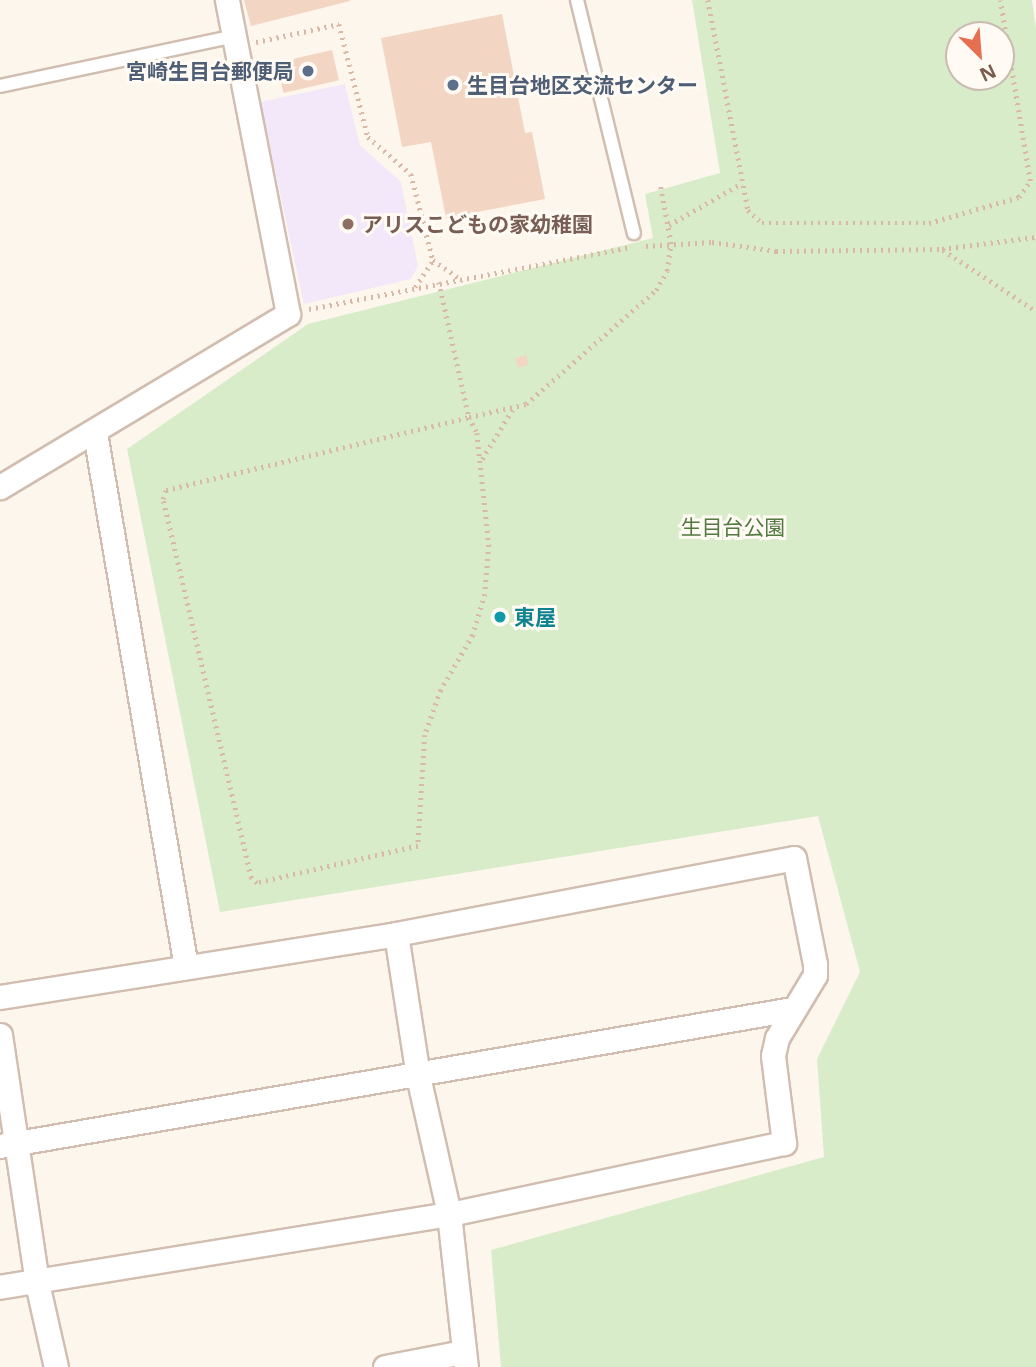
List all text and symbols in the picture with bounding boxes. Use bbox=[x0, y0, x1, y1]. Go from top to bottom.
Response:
north arrow bbox=[945, 21, 1015, 91]
place label: 宮崎生目台郵便局 bbox=[126, 58, 294, 84]
text: N bbox=[976, 58, 1001, 88]
marker: 宮崎生目台郵便局 bbox=[300, 63, 316, 79]
place label: 生目台地区交流センター bbox=[467, 72, 698, 98]
marker: 生目台地区交流センター bbox=[445, 77, 461, 93]
place label: アリスこどもの家幼稚園 bbox=[362, 211, 593, 237]
marker: アリスこどもの家幼稚園 bbox=[340, 216, 356, 232]
park label: 生目台公園 bbox=[681, 514, 785, 540]
place label: 東屋 bbox=[514, 604, 556, 630]
marker: 東屋 bbox=[492, 609, 508, 625]

